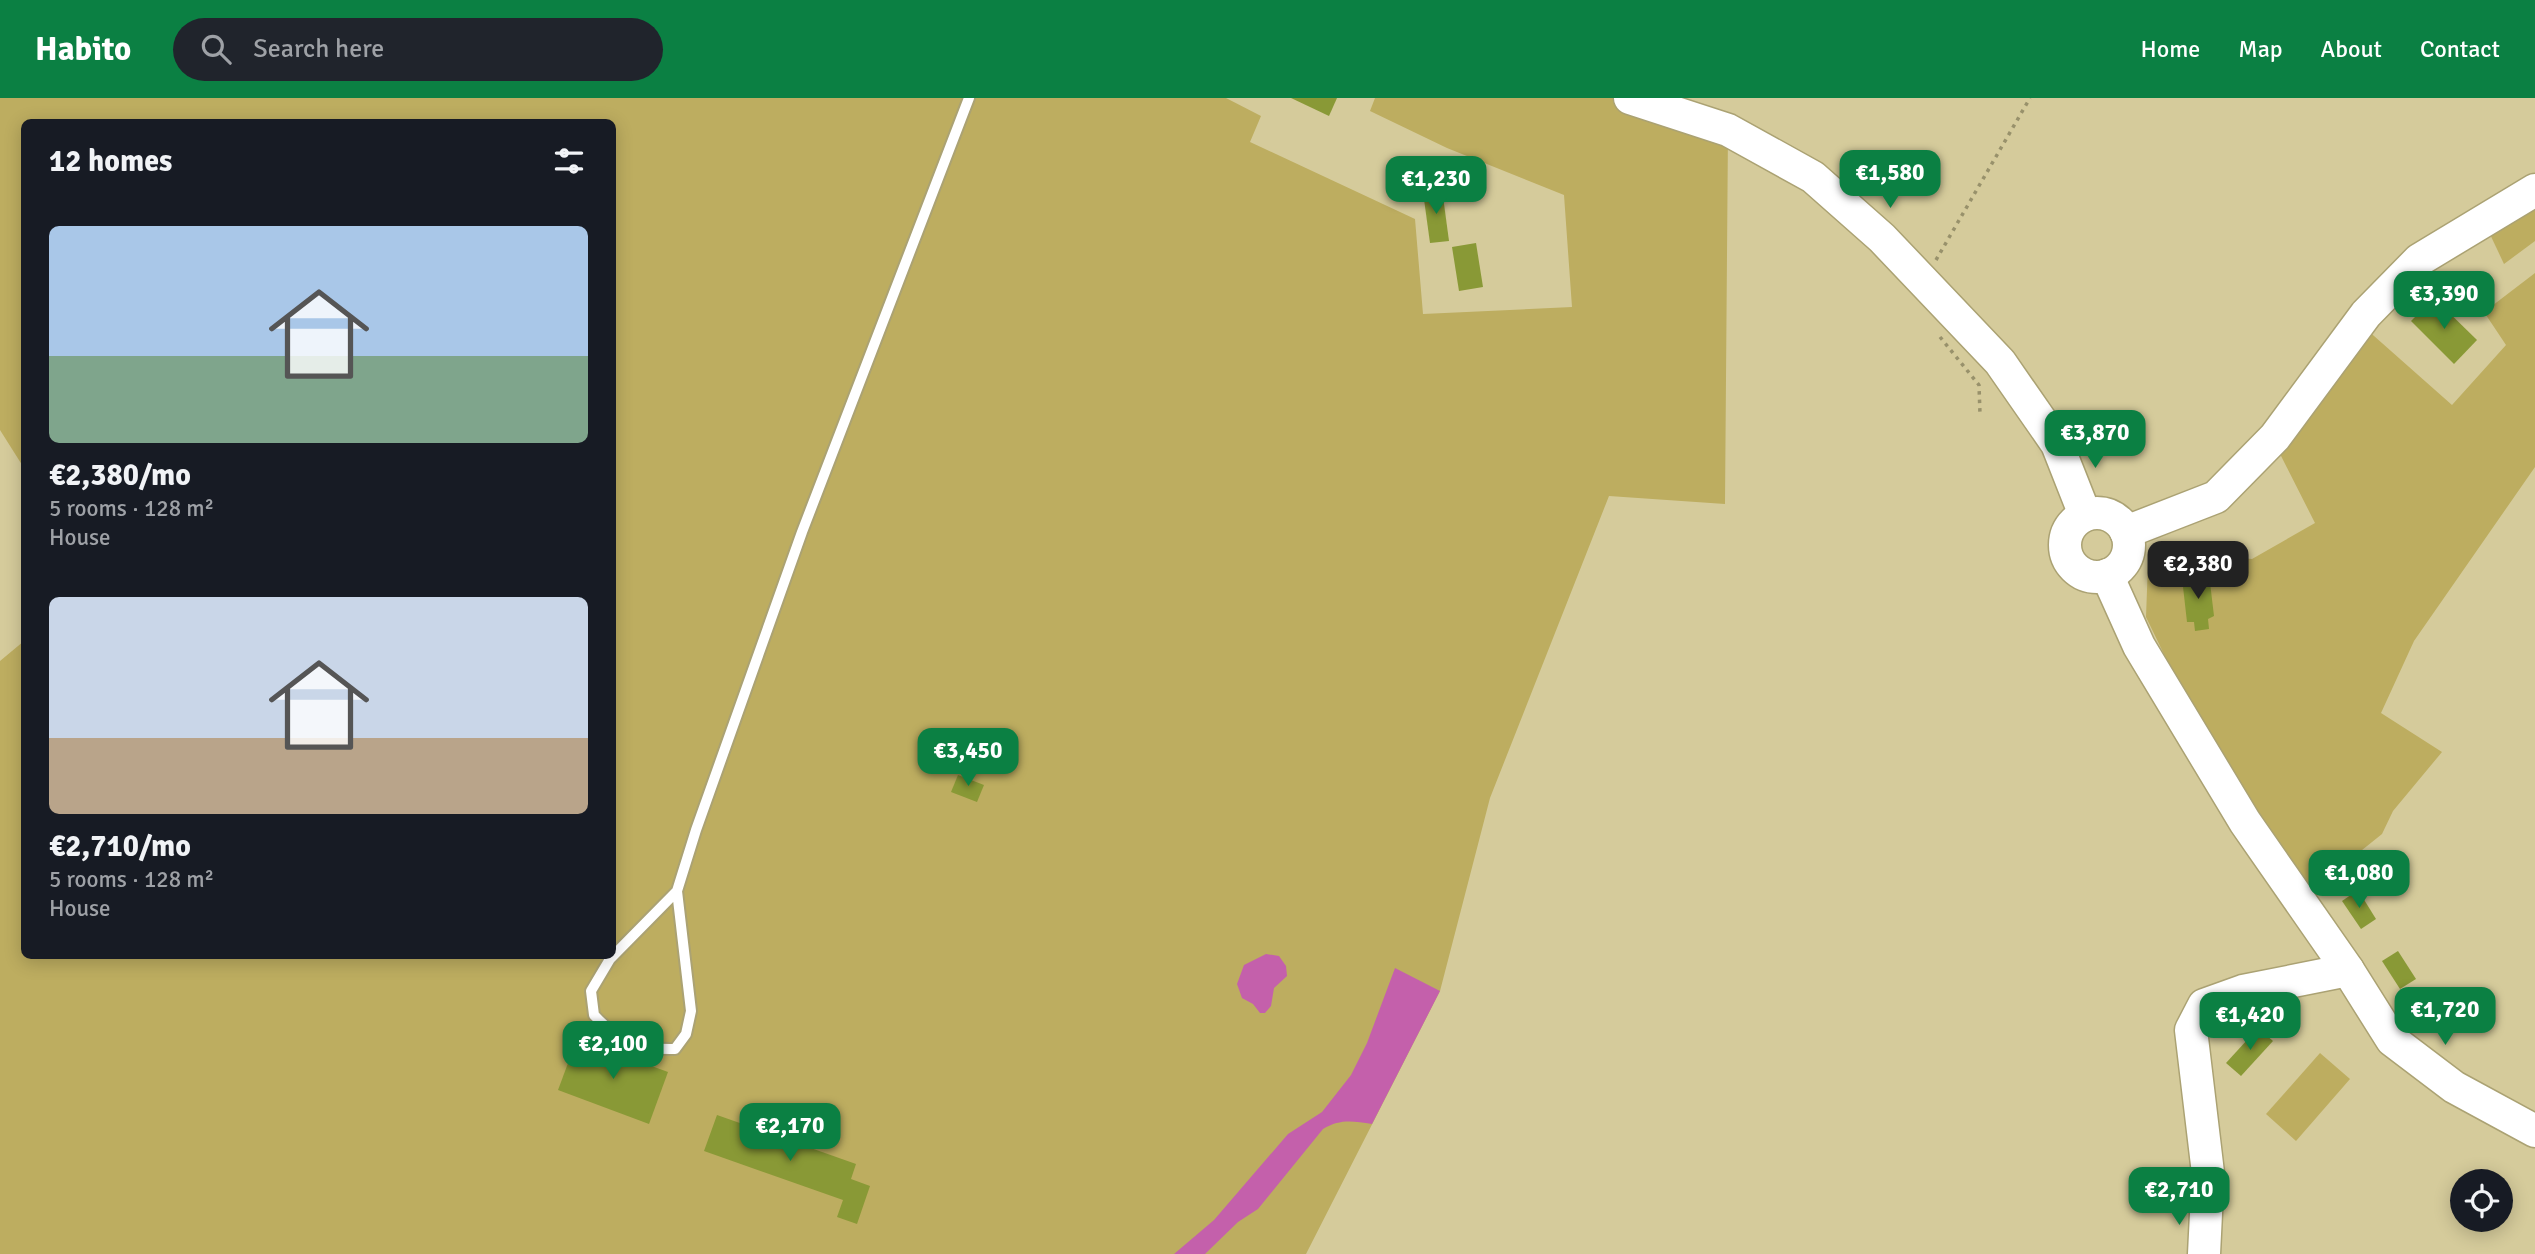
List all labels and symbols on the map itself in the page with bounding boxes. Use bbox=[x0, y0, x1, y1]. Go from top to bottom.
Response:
pin: €1,580 bbox=[1833, 150, 1947, 210]
pin: €1,230 bbox=[1379, 156, 1493, 216]
pin: €3,390 bbox=[2387, 272, 2501, 331]
pin: €3,870 bbox=[2038, 410, 2152, 470]
pin: €2,380 bbox=[2141, 542, 2255, 601]
pin: €3,450 bbox=[911, 728, 1025, 788]
pin: €1,080 bbox=[2302, 850, 2416, 910]
pin: €1,720 bbox=[2388, 988, 2502, 1047]
pin: €1,420 bbox=[2193, 992, 2307, 1052]
pin: €2,100 bbox=[556, 1021, 670, 1081]
pin: €2,170 bbox=[733, 1104, 847, 1163]
pin: €2,710 bbox=[2122, 1168, 2236, 1227]

